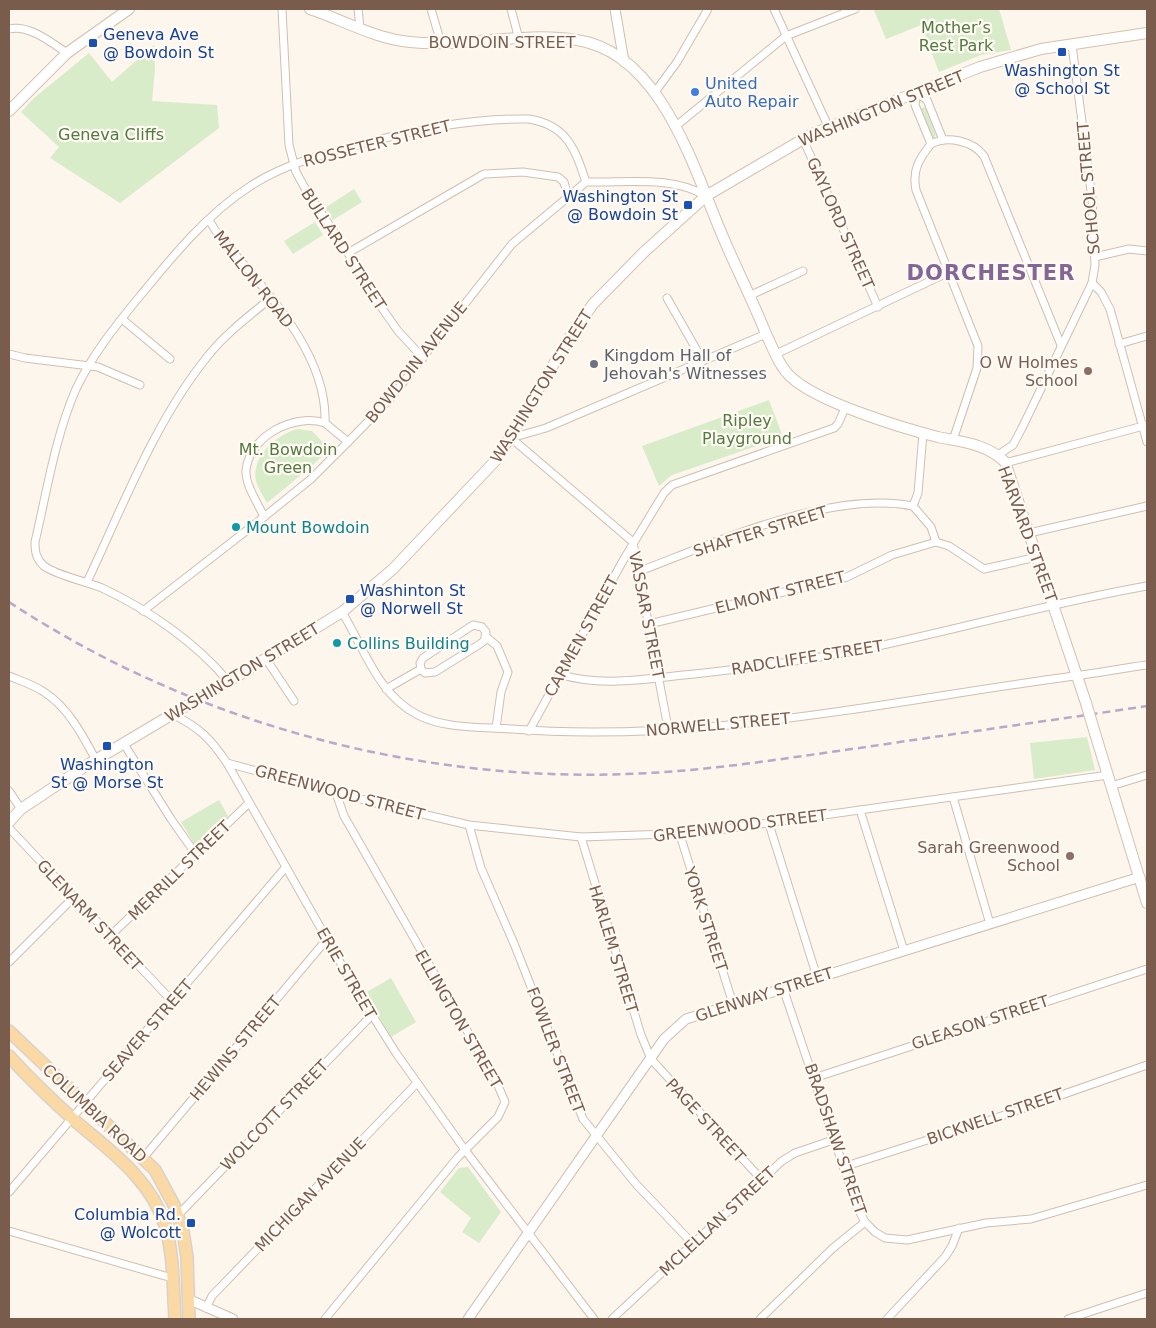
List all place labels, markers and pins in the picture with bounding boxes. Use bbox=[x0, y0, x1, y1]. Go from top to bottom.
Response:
place label: Geneva Ave @ Bowdoin St bbox=[103, 25, 214, 62]
marker: Geneva Ave @ Bowdoin St bbox=[87, 37, 99, 49]
marker: Washington St @ School St bbox=[1056, 46, 1068, 58]
place label: Washington St @ School St bbox=[1004, 61, 1120, 98]
place label: United Auto Repair bbox=[705, 74, 799, 111]
marker: United Auto Repair bbox=[689, 86, 701, 98]
place label: Washington St @ Bowdoin St bbox=[562, 187, 678, 224]
marker: Washington St @ Bowdoin St bbox=[682, 199, 694, 211]
place label: Kingdom Hall of Jehovah's Witnesses bbox=[603, 346, 767, 383]
place label: O W Holmes School bbox=[979, 353, 1078, 390]
marker: Kingdom Hall of Jehovah's Witnesses bbox=[588, 358, 600, 370]
marker: O W Holmes School bbox=[1082, 365, 1094, 377]
place label: Mount Bowdoin bbox=[246, 518, 370, 537]
marker: Mount Bowdoin bbox=[230, 521, 242, 533]
place label: Washinton St @ Norwell St bbox=[360, 581, 465, 618]
marker: Washinton St @ Norwell St bbox=[344, 593, 356, 605]
place label: Collins Building bbox=[347, 634, 470, 653]
marker: Collins Building bbox=[331, 637, 343, 649]
marker: Washington St @ Morse St bbox=[101, 740, 113, 752]
place label: Washington St @ Morse St bbox=[51, 755, 163, 792]
place label: Sarah Greenwood School bbox=[917, 838, 1060, 875]
marker: Sarah Greenwood School bbox=[1064, 850, 1076, 862]
place label: Columbia Rd. @ Wolcott bbox=[74, 1205, 181, 1242]
marker: Columbia Rd. @ Wolcott bbox=[185, 1217, 197, 1229]

